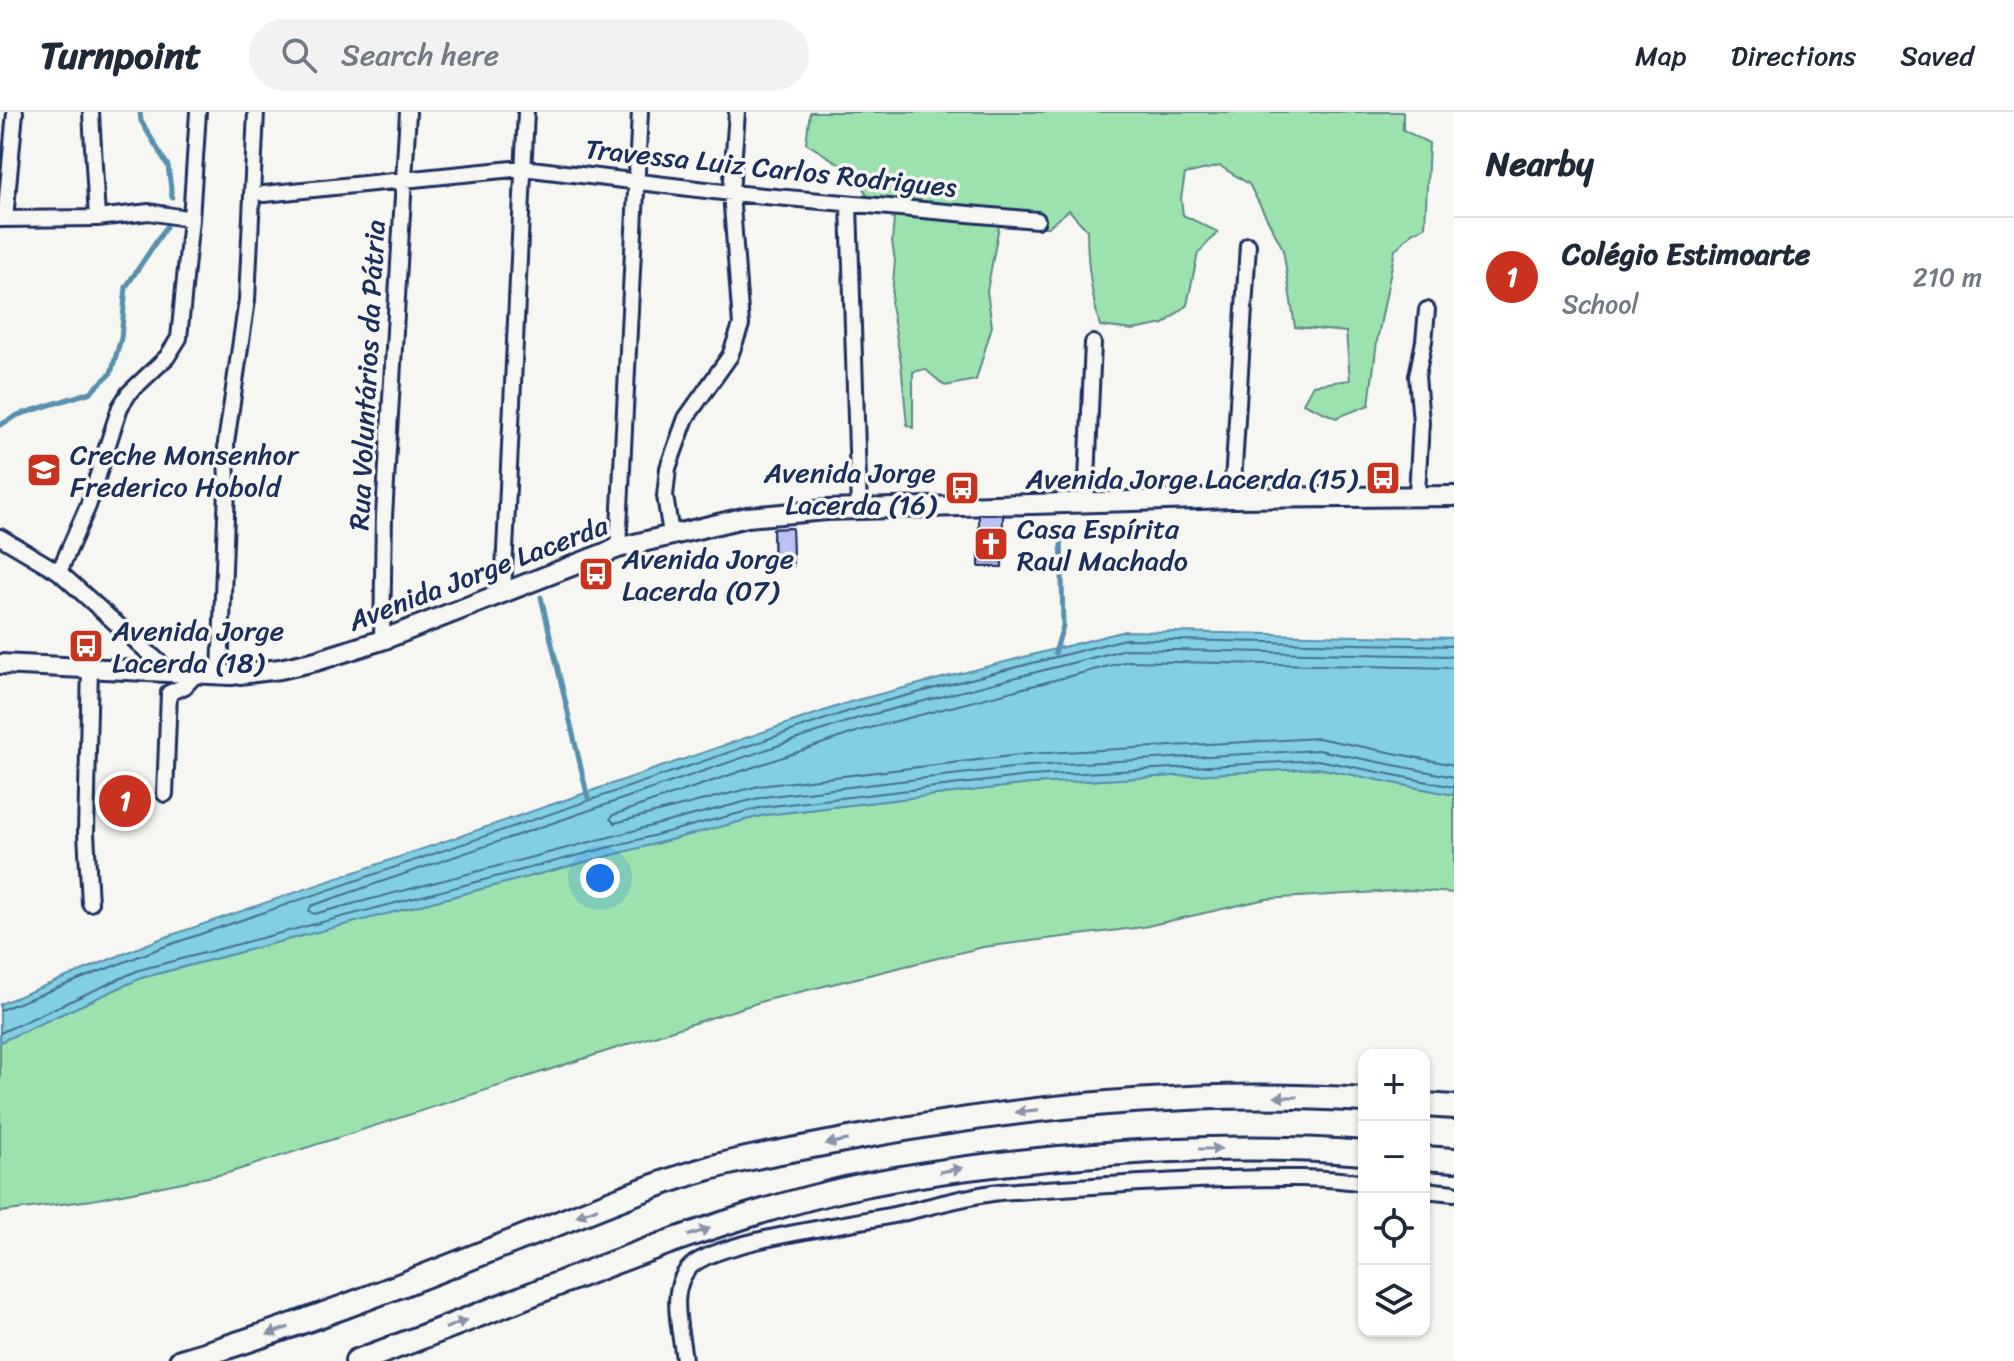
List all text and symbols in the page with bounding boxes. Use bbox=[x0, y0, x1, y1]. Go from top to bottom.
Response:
search box bbox=[249, 19, 809, 91]
text: Turnpoint bbox=[40, 22, 201, 89]
text: Search here bbox=[341, 28, 499, 82]
text: Map bbox=[1635, 31, 1687, 80]
text: Directions bbox=[1731, 31, 1856, 80]
text: Saved bbox=[1900, 31, 1974, 80]
icon: search bbox=[277, 33, 321, 77]
street label: Travessa Luiz Carlos Rodrigues bbox=[583, 124, 960, 212]
text: Nearby bbox=[1486, 134, 1594, 194]
street label: Rua Voluntários da Pátria bbox=[334, 219, 400, 531]
text: Colégio Estimoarte bbox=[1562, 227, 1811, 281]
text: 1 bbox=[1506, 254, 1518, 300]
text: 210 m bbox=[1913, 254, 1982, 300]
text: School bbox=[1562, 281, 1639, 327]
place label: Creche Monsenhor Frederico Hobold bbox=[70, 430, 300, 511]
place label: Avenida Jorge Lacerda (16) bbox=[763, 448, 937, 529]
school or university icon: Creche Monsenhor Frederico Hobold bbox=[25, 451, 63, 489]
place label: Avenida Jorge Lacerda (15) bbox=[1025, 454, 1358, 503]
bus stop icon: Avenida Jorge Lacerda (15) bbox=[1364, 459, 1402, 497]
bus stop icon: Avenida Jorge Lacerda (16) bbox=[943, 469, 981, 507]
street label: Avenida Jorge Lacerda bbox=[340, 501, 616, 646]
place label: Casa Espírita Raul Machado bbox=[1017, 504, 1188, 585]
church icon: Casa Espírita Raul Machado bbox=[972, 525, 1010, 563]
place label: Avenida Jorge Lacerda (07) bbox=[621, 534, 794, 615]
bus stop icon: Avenida Jorge Lacerda (07) bbox=[577, 555, 615, 593]
place label: Avenida Jorge Lacerda (18) bbox=[111, 606, 284, 687]
bus stop icon: Avenida Jorge Lacerda (18) bbox=[67, 627, 105, 665]
pin: 1 bbox=[99, 771, 151, 831]
your location bbox=[580, 858, 620, 898]
map controls bbox=[1358, 1049, 1430, 1337]
button: + bbox=[1358, 1049, 1430, 1121]
one-way arrow bbox=[1273, 1091, 1298, 1103]
one-way arrow bbox=[1014, 1105, 1039, 1118]
button: − bbox=[1358, 1121, 1430, 1193]
one-way arrow bbox=[824, 1136, 849, 1148]
one-way arrow bbox=[1198, 1143, 1223, 1155]
one-way arrow bbox=[939, 1164, 964, 1176]
button: locate bbox=[1358, 1193, 1430, 1265]
one-way arrow bbox=[575, 1206, 599, 1219]
one-way arrow bbox=[688, 1226, 712, 1238]
button: layers bbox=[1358, 1265, 1430, 1337]
one-way arrow bbox=[444, 1317, 468, 1330]
one-way arrow bbox=[266, 1326, 290, 1338]

